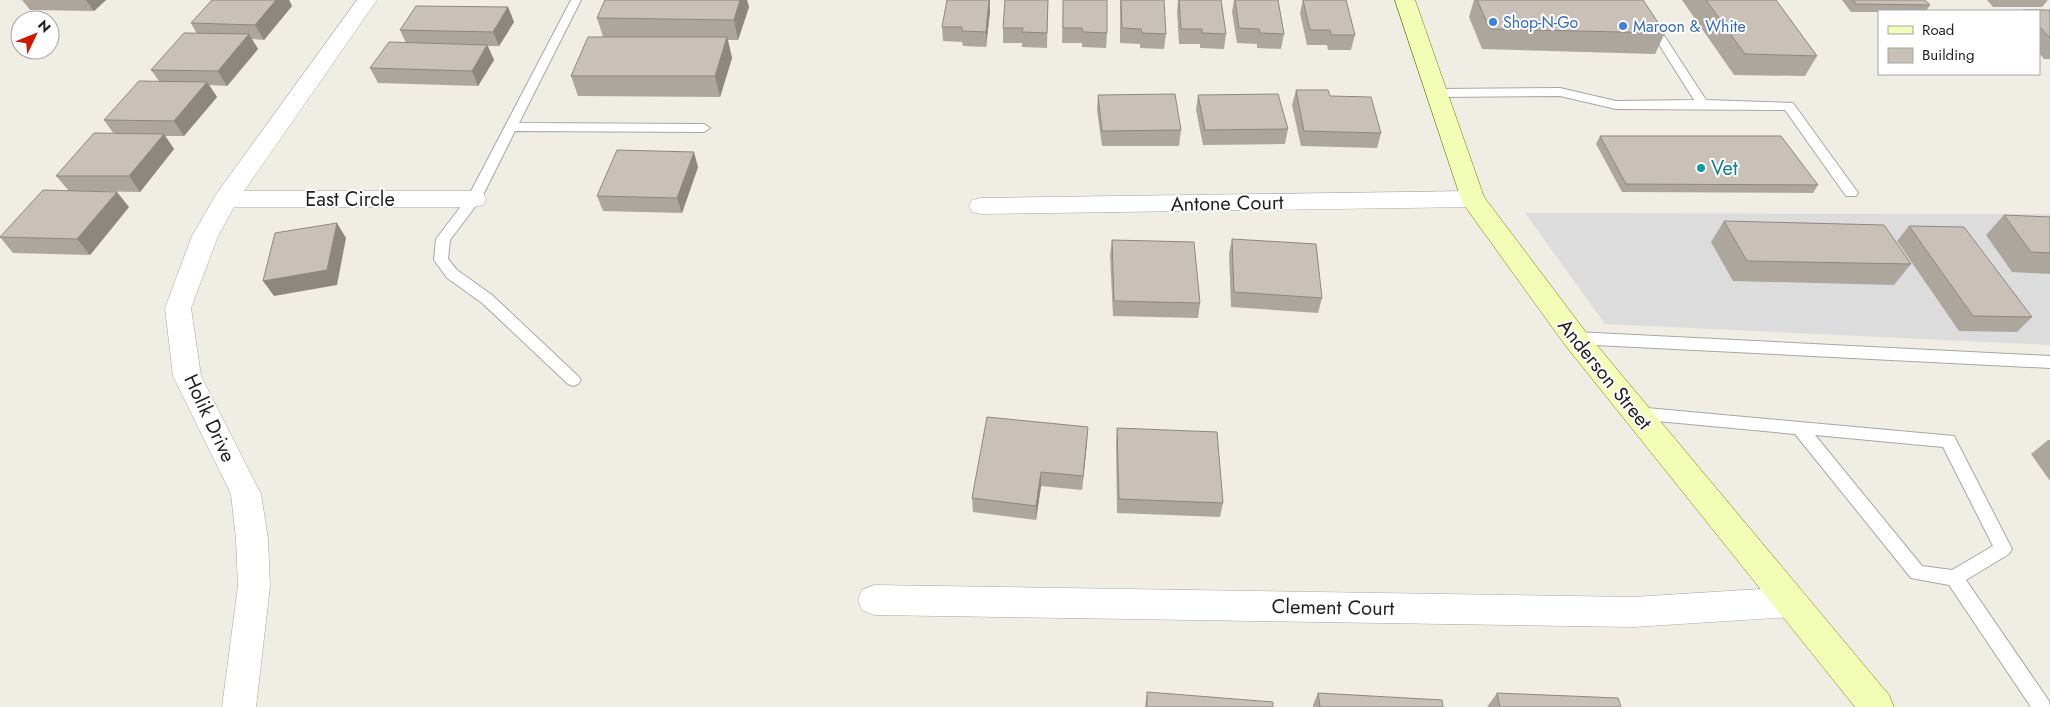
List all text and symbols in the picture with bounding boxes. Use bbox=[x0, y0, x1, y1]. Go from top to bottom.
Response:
north arrow bbox=[10, 10, 60, 60]
legend bbox=[1878, 10, 2040, 75]
place label: Shop-N-Go bbox=[1503, 11, 1579, 34]
text: N bbox=[33, 15, 56, 37]
place label: Maroon & White bbox=[1633, 15, 1746, 38]
marker: Shop-N-Go bbox=[1487, 16, 1499, 28]
text: Road bbox=[1922, 19, 1954, 41]
marker: Maroon & White bbox=[1617, 20, 1629, 32]
text: Building bbox=[1922, 44, 1974, 66]
place label: Vet bbox=[1711, 154, 1738, 183]
marker: Vet bbox=[1695, 162, 1707, 174]
street label: East Circle bbox=[305, 185, 395, 214]
street label: Antone Court bbox=[1170, 188, 1284, 219]
street label: Anderson Street bbox=[1551, 313, 1659, 436]
street label: Holik Drive bbox=[176, 369, 243, 467]
street label: Clement Court bbox=[1271, 592, 1395, 623]

